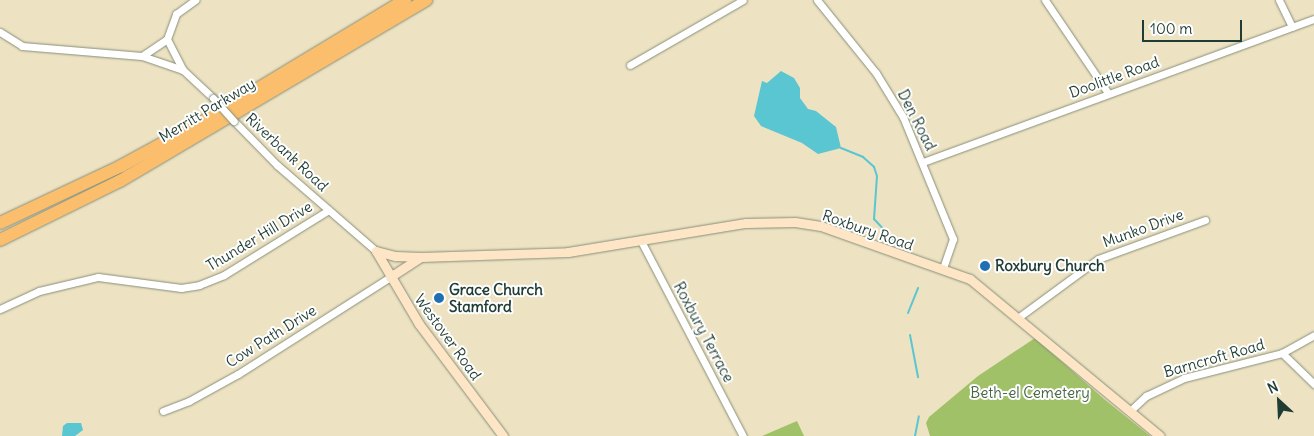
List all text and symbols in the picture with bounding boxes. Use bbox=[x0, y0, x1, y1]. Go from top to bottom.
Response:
scale bar bbox=[1144, 10, 1244, 42]
text: 100 m bbox=[1150, 19, 1192, 38]
street label: Doolittle Road bbox=[1067, 52, 1161, 102]
street label: Merritt Parkway bbox=[156, 74, 258, 146]
street label: Den Road bbox=[894, 86, 940, 154]
street label: Riverbank Road bbox=[242, 109, 332, 195]
street label: Thunder Hill Drive bbox=[203, 197, 315, 275]
street label: Munko Drive bbox=[1100, 205, 1186, 251]
street label: Roxbury Road bbox=[820, 206, 916, 254]
place label: Roxbury Church bbox=[995, 257, 1105, 275]
marker: Roxbury Church bbox=[979, 260, 991, 272]
street label: Roxbury Terrace bbox=[670, 279, 738, 385]
place label: Grace Church Stamford bbox=[449, 280, 543, 315]
street label: Westover Road bbox=[411, 291, 485, 383]
marker: Grace Church Stamford bbox=[433, 292, 445, 304]
street label: Cow Path Drive bbox=[222, 301, 320, 371]
street label: Barncroft Road bbox=[1162, 335, 1266, 381]
north arrow bbox=[1254, 376, 1304, 426]
text: N bbox=[1264, 377, 1281, 398]
park label: Beth-el Cemetery bbox=[970, 384, 1090, 402]

